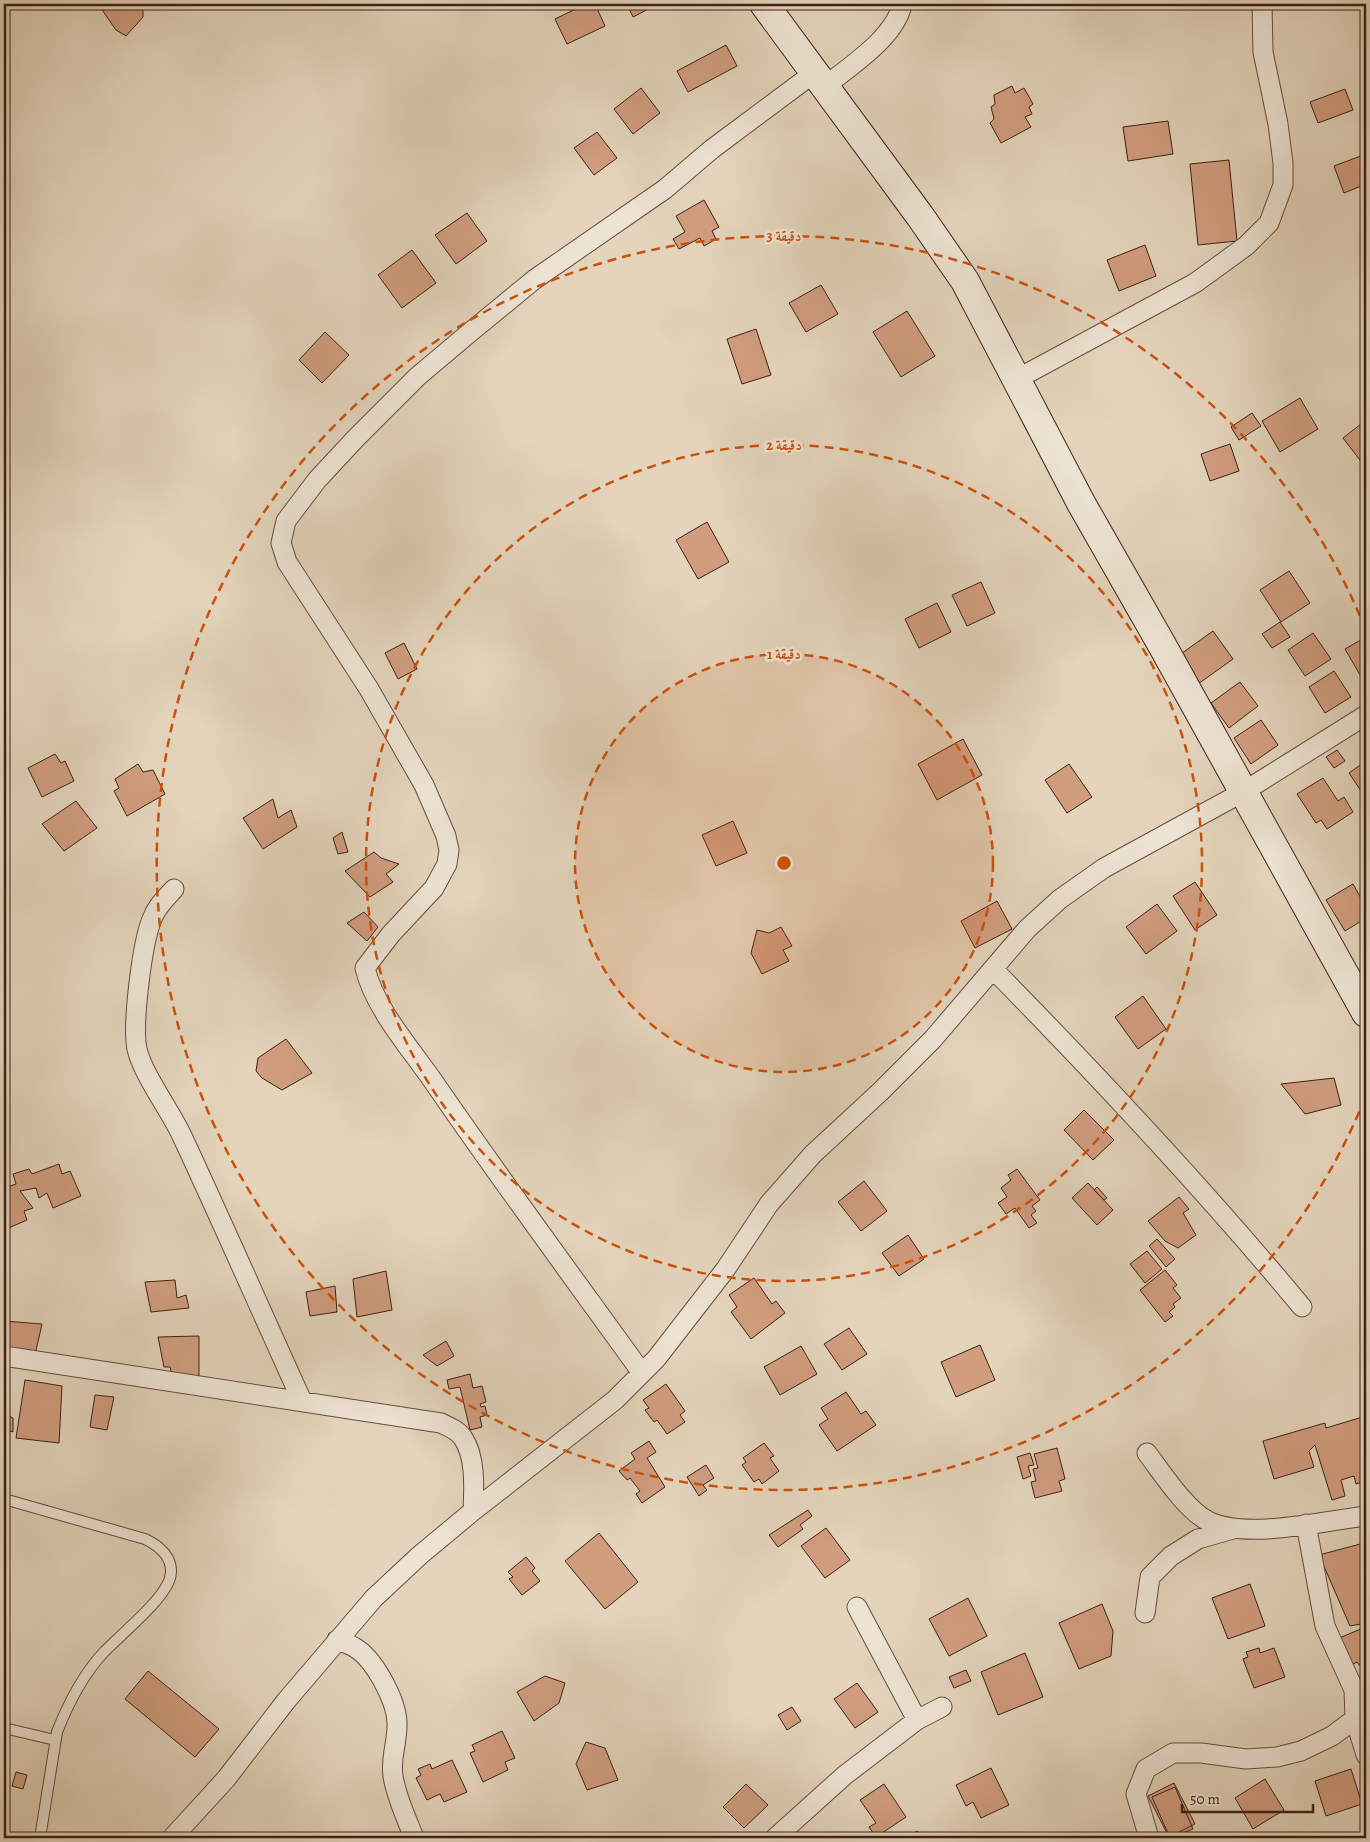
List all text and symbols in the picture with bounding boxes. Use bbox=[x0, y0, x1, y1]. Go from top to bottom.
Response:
text: 3 دقيقة bbox=[766, 226, 802, 246]
text: 2 دقيقة bbox=[766, 435, 802, 455]
text: 1 دقيقة bbox=[767, 644, 801, 664]
centre of rings bbox=[775, 854, 793, 872]
scale bar bbox=[1182, 1782, 1314, 1814]
text: 50 m bbox=[1190, 1789, 1220, 1809]

